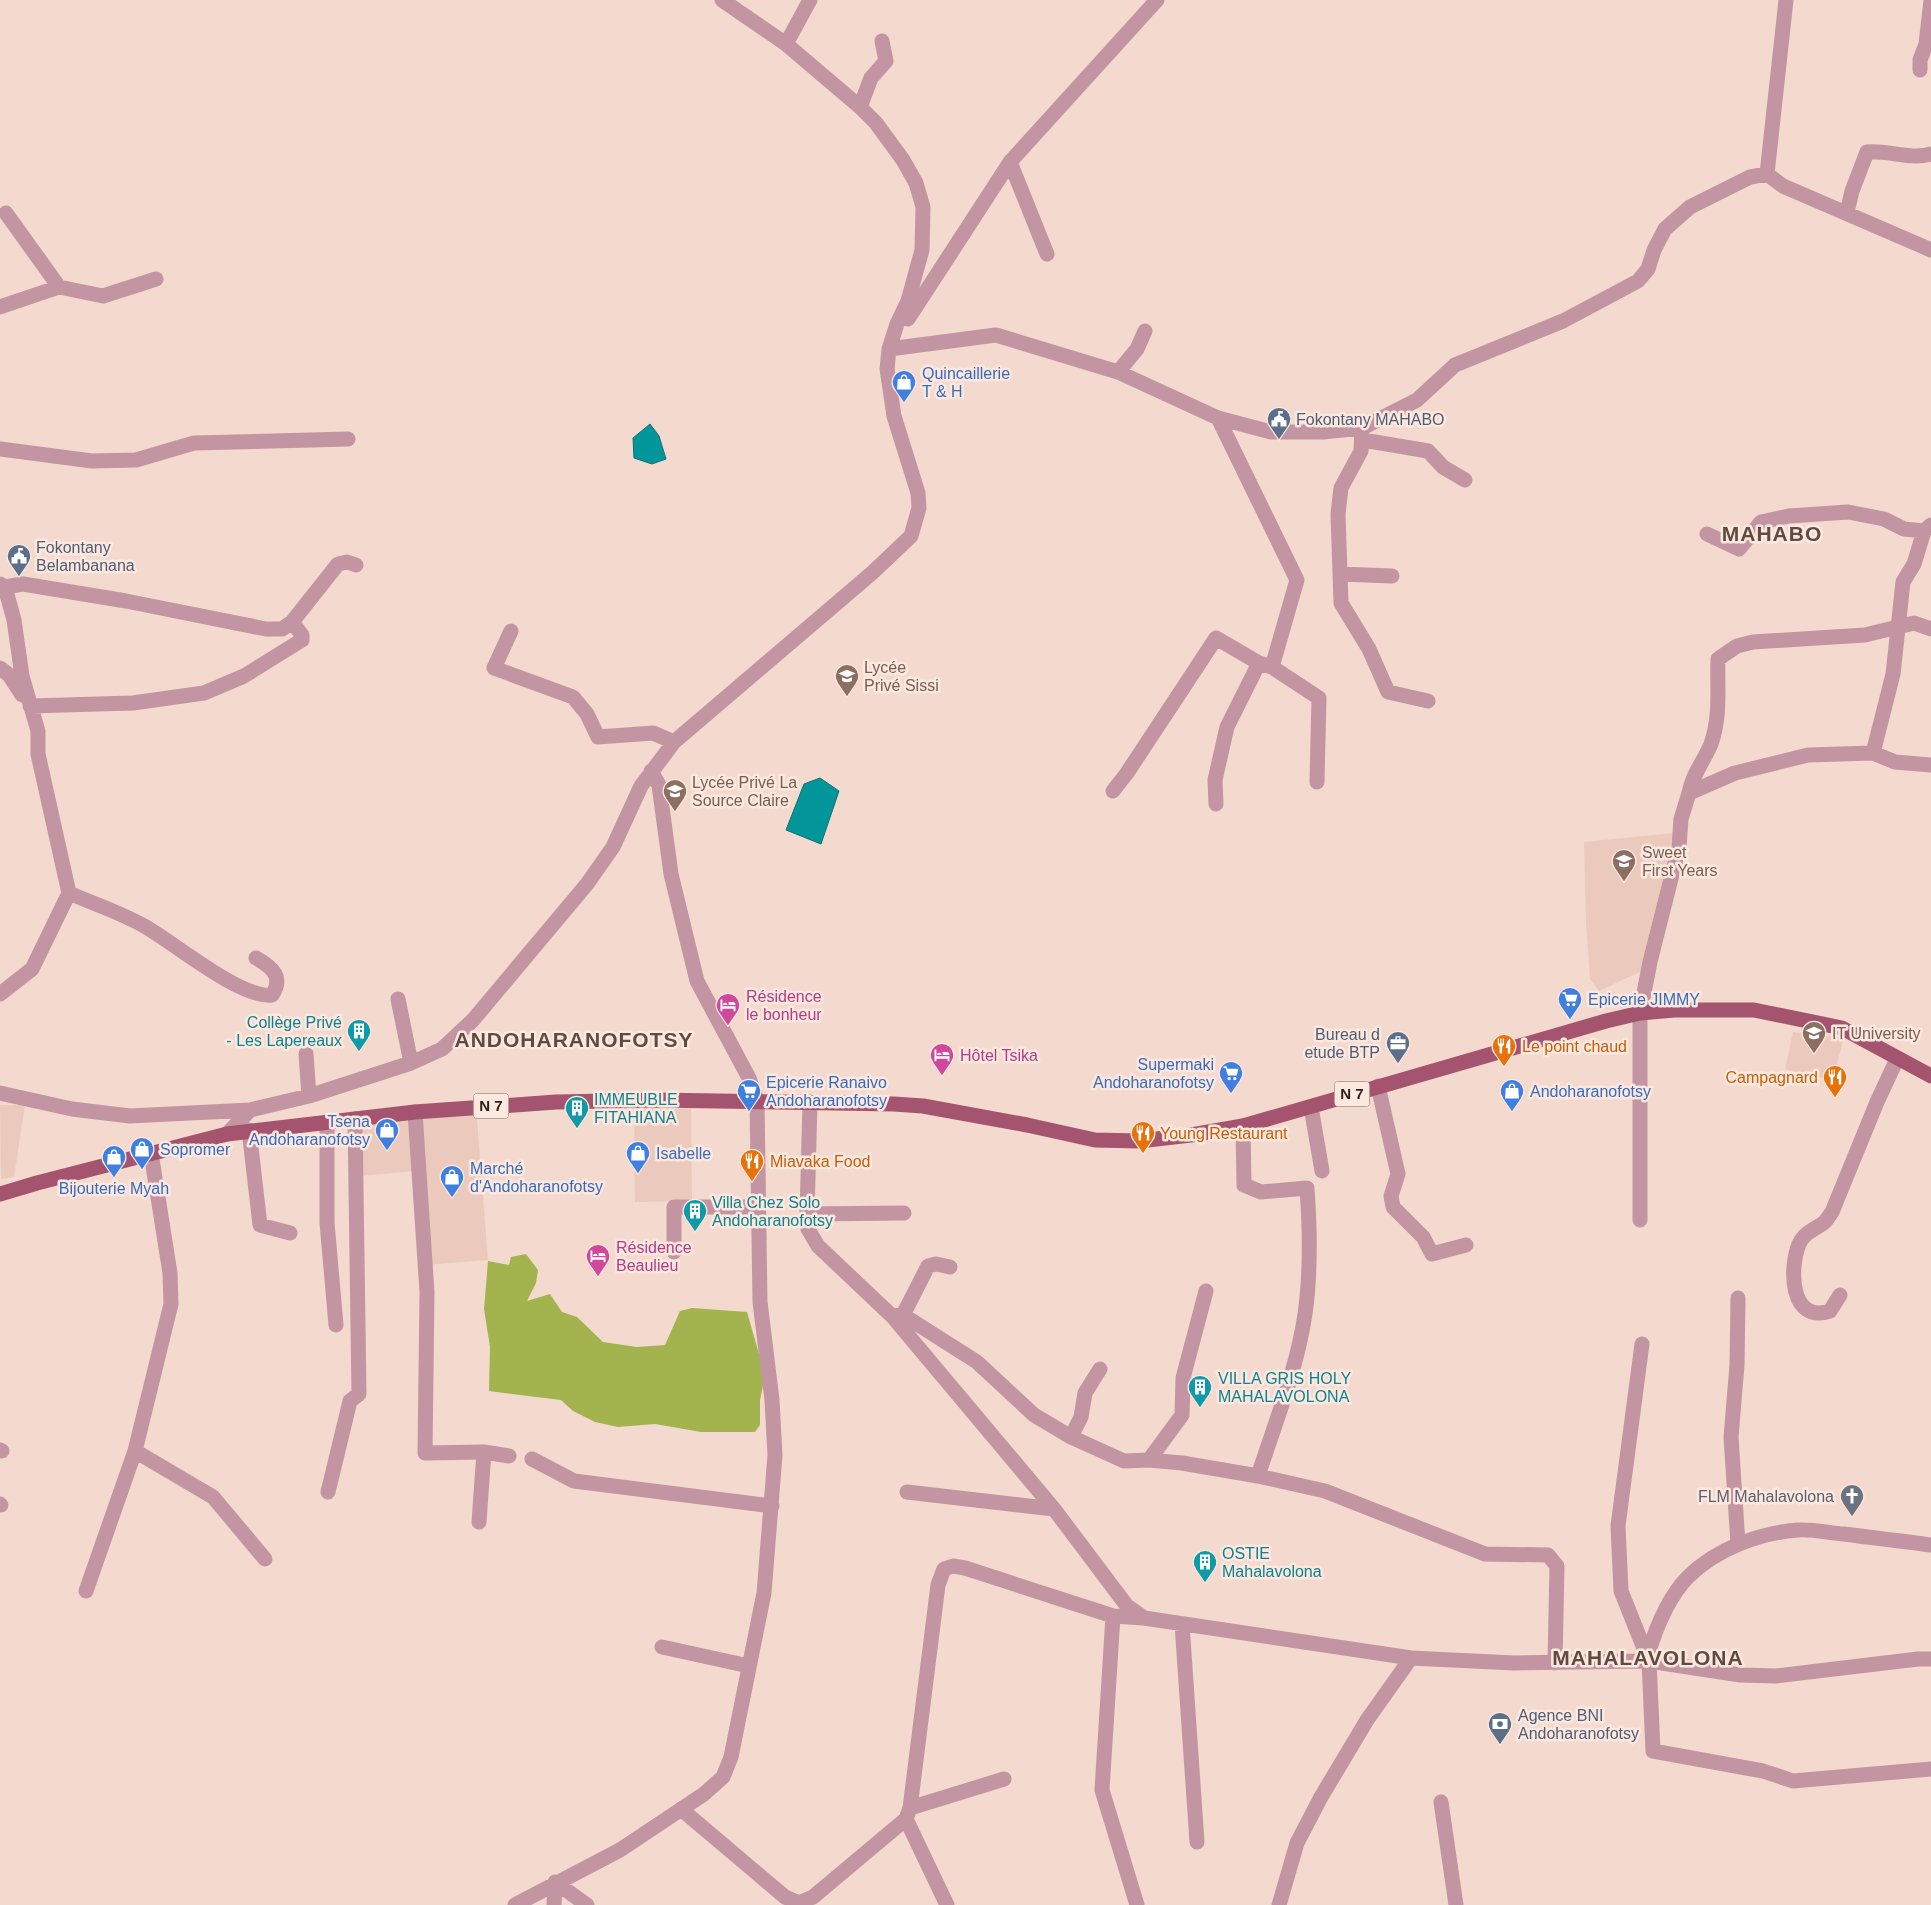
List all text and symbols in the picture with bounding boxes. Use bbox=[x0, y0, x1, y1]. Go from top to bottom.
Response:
place label: Quincaillerie T & H bbox=[922, 365, 1010, 400]
shop icon: Quincaillerie T & H bbox=[891, 369, 917, 403]
public building icon: Fokontany MAHABO bbox=[1266, 406, 1292, 440]
place label: Fokontany MAHABO bbox=[1296, 411, 1445, 428]
district label: MAHABO bbox=[1722, 522, 1822, 545]
place label: Fokontany Belambanana bbox=[36, 539, 135, 574]
public building icon: Fokontany Belambanana bbox=[6, 543, 32, 577]
place label: Lycée Privé Sissi bbox=[864, 659, 939, 694]
school or university icon: Lycée Privé Sissi bbox=[834, 663, 860, 697]
place label: Lycée Privé La Source Claire bbox=[692, 774, 797, 809]
school or university icon: Lycée Privé La Source Claire bbox=[662, 778, 688, 812]
place label: Sweet First Years bbox=[1642, 844, 1718, 879]
school or university icon: Sweet First Years bbox=[1611, 848, 1637, 882]
supermarket icon: Epicerie JIMMY bbox=[1557, 986, 1583, 1020]
place label: Résidence le bonheur bbox=[746, 988, 822, 1023]
place label: Epicerie JIMMY bbox=[1588, 991, 1700, 1008]
hotel icon: Résidence le bonheur bbox=[715, 992, 741, 1026]
place label: Collège Privé - Les Lapereaux bbox=[226, 1014, 342, 1049]
building icon: Collège Privé - Les Lapereaux bbox=[346, 1018, 372, 1052]
school or university icon: IT University bbox=[1801, 1020, 1827, 1054]
place label: IT University bbox=[1832, 1025, 1921, 1042]
place label: Bureau d etude BTP bbox=[1304, 1026, 1380, 1061]
district label: ANDOHARANOFOTSY bbox=[455, 1028, 694, 1051]
office icon: Bureau d etude BTP bbox=[1385, 1030, 1411, 1064]
restaurant icon: Le point chaud bbox=[1491, 1033, 1517, 1067]
place label: Le point chaud bbox=[1522, 1038, 1627, 1055]
hotel icon: Hôtel Tsika bbox=[929, 1042, 955, 1076]
place label: Hôtel Tsika bbox=[960, 1047, 1038, 1064]
place label: Supermaki Andoharanofotsy bbox=[1093, 1056, 1214, 1091]
supermarket icon: Supermaki Andoharanofotsy bbox=[1218, 1060, 1244, 1094]
restaurant icon: Campagnard bbox=[1822, 1064, 1848, 1098]
place label: Campagnard bbox=[1726, 1069, 1818, 1086]
place label: Epicerie Ranaivo Andoharanofotsy bbox=[766, 1074, 887, 1109]
supermarket icon: Epicerie Ranaivo Andoharanofotsy bbox=[736, 1078, 762, 1112]
shop icon: Andoharanofotsy bbox=[1499, 1078, 1525, 1112]
road number: N 7 bbox=[1334, 1082, 1370, 1106]
place label: Andoharanofotsy bbox=[1530, 1083, 1651, 1100]
place label: IMMEUBLE FITAHIANA bbox=[594, 1091, 678, 1126]
road number: N 7 bbox=[474, 1094, 508, 1118]
building icon: IMMEUBLE FITAHIANA bbox=[564, 1095, 590, 1129]
place label: Tsena Andoharanofotsy bbox=[249, 1113, 370, 1148]
shop icon: Tsena Andoharanofotsy bbox=[374, 1117, 400, 1151]
restaurant icon: Young Restaurant bbox=[1130, 1120, 1156, 1154]
place label: Young Restaurant bbox=[1160, 1125, 1288, 1142]
shop icon: Sopromer bbox=[129, 1136, 155, 1170]
shop icon: Isabelle bbox=[625, 1140, 651, 1174]
place label: Sopromer bbox=[160, 1141, 231, 1158]
shop icon: Bijouterie Myah bbox=[101, 1144, 127, 1178]
place label: Isabelle bbox=[656, 1145, 711, 1162]
restaurant icon: Miavaka Food bbox=[739, 1148, 765, 1182]
place label: Miavaka Food bbox=[770, 1153, 871, 1170]
place label: Marché d'Andoharanofotsy bbox=[470, 1160, 603, 1195]
shop icon: Marché d'Andoharanofotsy bbox=[439, 1164, 465, 1198]
place label: Bijouterie Myah bbox=[59, 1180, 169, 1197]
place label: Villa Chez Solo Andoharanofotsy bbox=[712, 1194, 833, 1229]
building icon: Villa Chez Solo Andoharanofotsy bbox=[682, 1198, 708, 1232]
place label: Résidence Beaulieu bbox=[616, 1239, 692, 1274]
hotel icon: Résidence Beaulieu bbox=[585, 1243, 611, 1277]
place label: VILLA GRIS HOLY MAHALAVOLONA bbox=[1218, 1370, 1351, 1405]
building icon: VILLA GRIS HOLY MAHALAVOLONA bbox=[1187, 1374, 1213, 1408]
church icon: FLM Mahalavolona bbox=[1839, 1483, 1865, 1517]
place label: FLM Mahalavolona bbox=[1698, 1488, 1834, 1505]
place label: OSTIE Mahalavolona bbox=[1222, 1545, 1322, 1580]
building icon: OSTIE Mahalavolona bbox=[1192, 1549, 1218, 1583]
district label: MAHALAVOLONA bbox=[1552, 1646, 1744, 1669]
place label: Agence BNI Andoharanofotsy bbox=[1518, 1707, 1639, 1742]
bank icon: Agence BNI Andoharanofotsy bbox=[1487, 1711, 1513, 1745]

